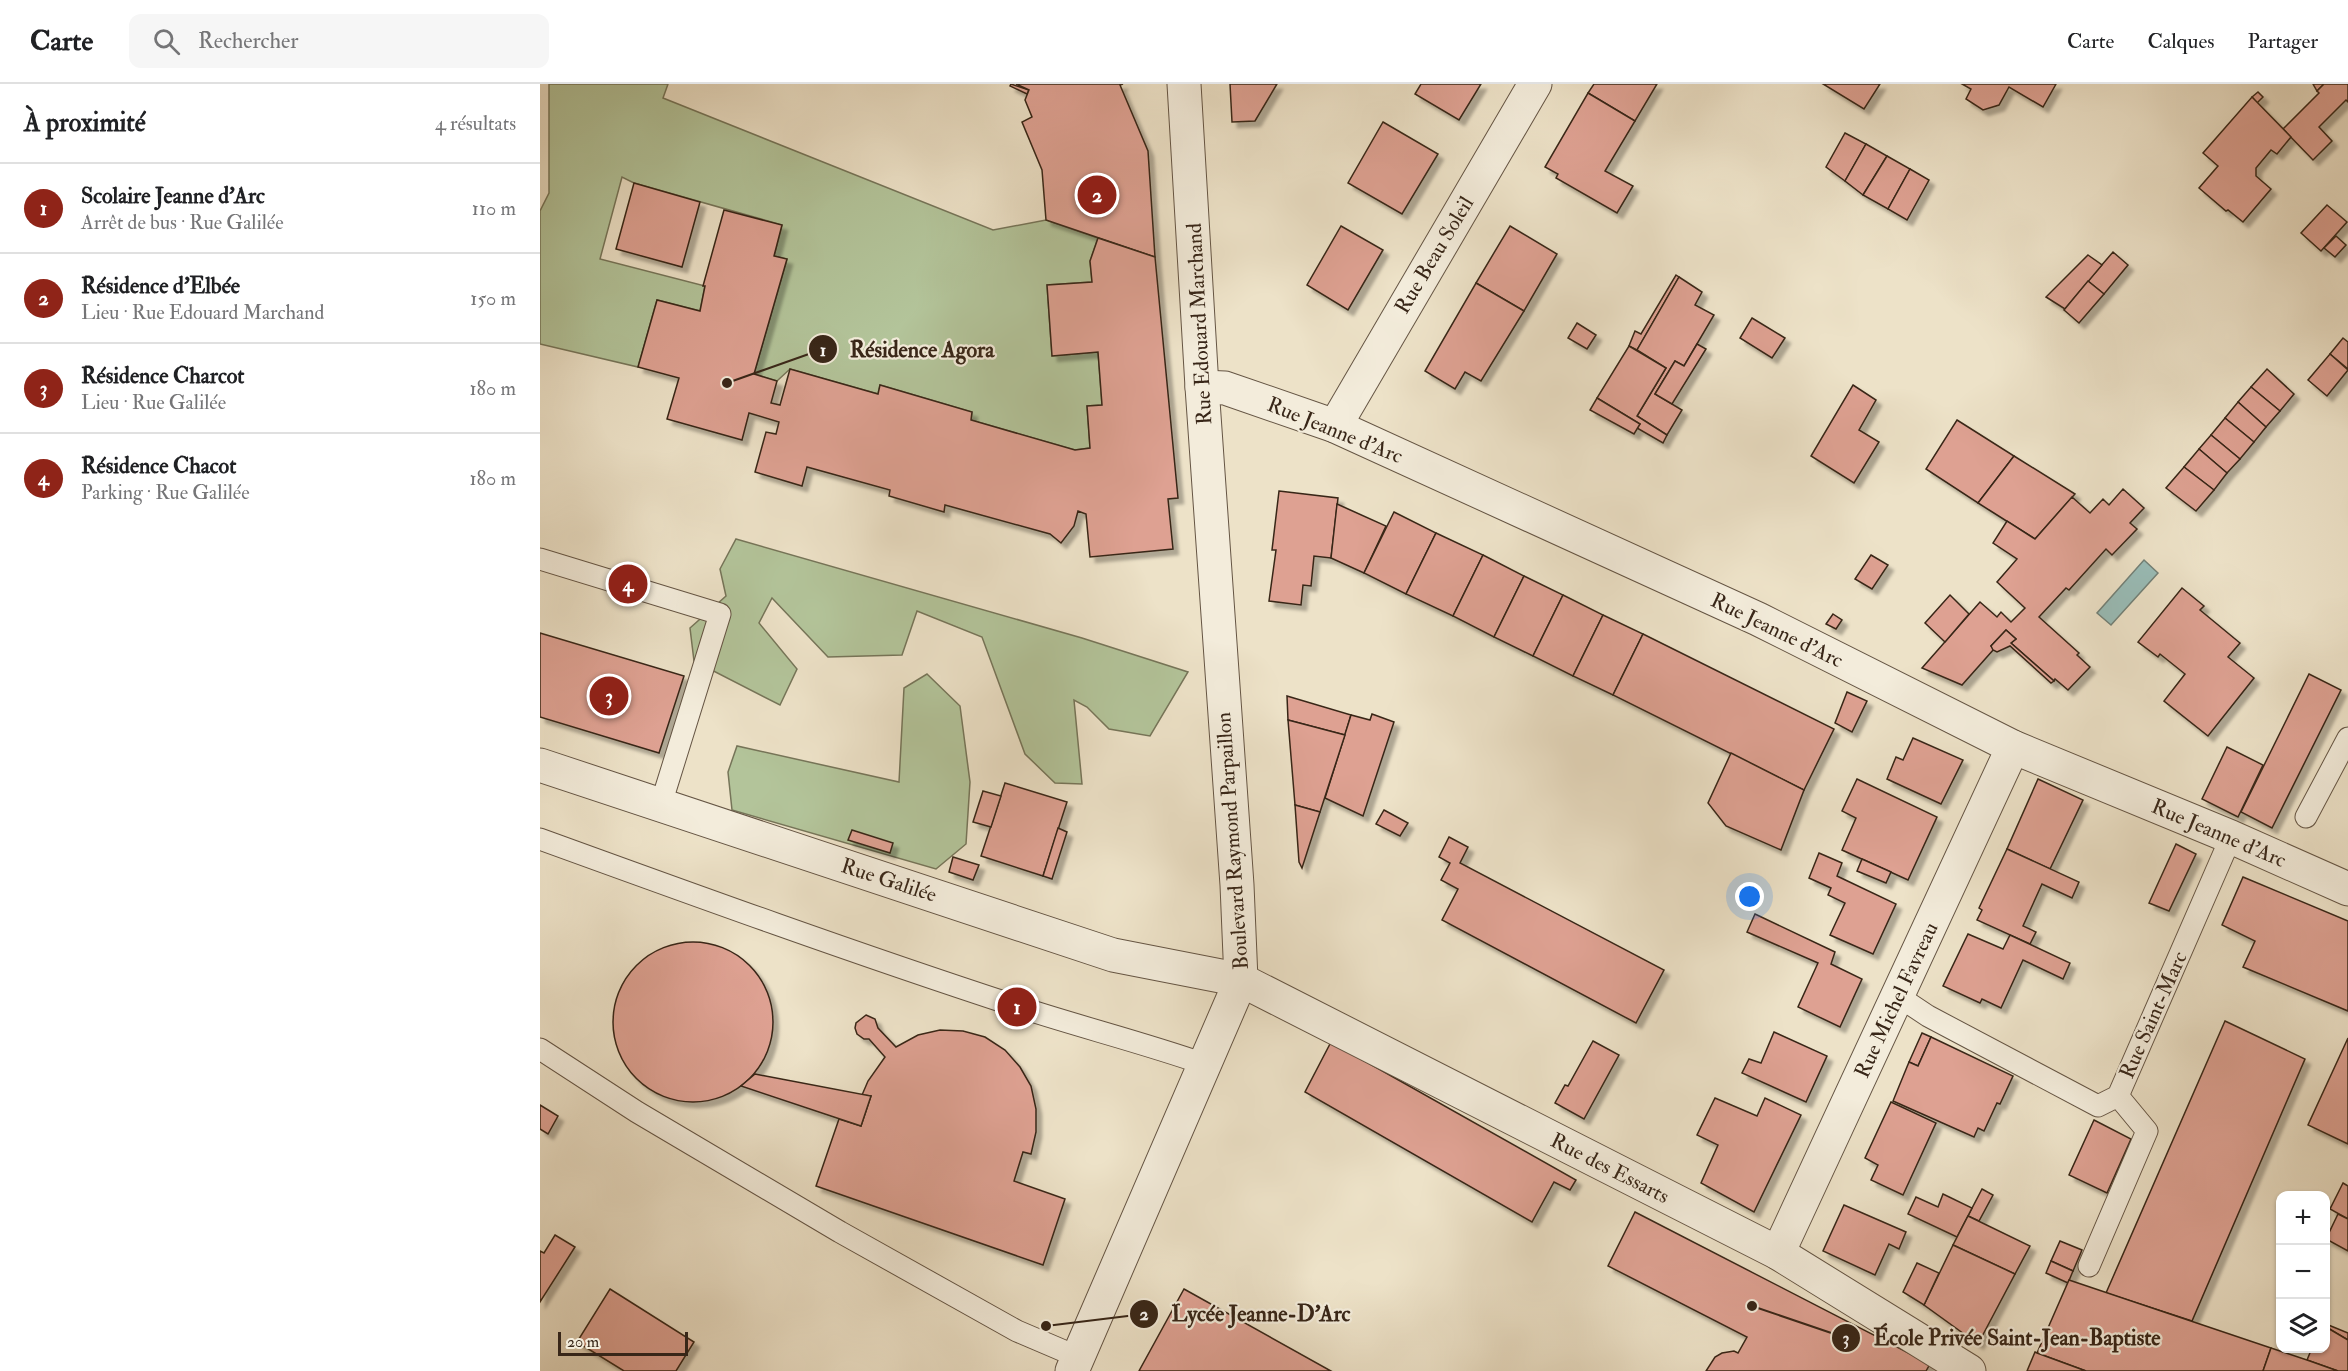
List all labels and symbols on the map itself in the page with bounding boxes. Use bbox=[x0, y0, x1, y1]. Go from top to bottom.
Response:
pin: 2 bbox=[1078, 172, 1116, 218]
street label: Rue Beau Soleil bbox=[1389, 191, 1480, 319]
street label: Rue Edouard Marchand bbox=[1181, 222, 1218, 426]
callout: Résidence Agora bbox=[808, 329, 1007, 369]
text: Résidence Agora bbox=[850, 336, 995, 365]
text: 1 bbox=[820, 339, 826, 362]
street label: Rue Jeanne d'Arc bbox=[1263, 391, 1407, 470]
pin: 4 bbox=[608, 562, 647, 606]
street label: Rue Jeanne d'Arc bbox=[1706, 587, 1848, 674]
pin: 3 bbox=[590, 674, 628, 718]
street label: Boulevard Raymond Parpaillon bbox=[1210, 711, 1255, 971]
street label: Rue Jeanne d'Arc bbox=[2147, 793, 2291, 874]
street label: Rue Galilée bbox=[838, 852, 940, 909]
your location bbox=[1735, 882, 1764, 911]
street label: Rue Michel Favreau bbox=[1849, 918, 1944, 1082]
street label: Rue Saint-Marc bbox=[2113, 947, 2194, 1083]
pin: 1 bbox=[998, 984, 1036, 1030]
street label: Rue des Essarts bbox=[1546, 1127, 1674, 1210]
callout: Lycée Jeanne-D'Arc bbox=[1129, 1294, 1362, 1334]
text: Lycée Jeanne-D'Arc bbox=[1172, 1300, 1351, 1329]
text: 2 bbox=[1139, 1303, 1149, 1326]
callout: École Privée Saint-Jean-Baptiste bbox=[1831, 1318, 2172, 1358]
text: École Privée Saint-Jean-Baptiste bbox=[1873, 1322, 2161, 1353]
text: 3 bbox=[1843, 1327, 1850, 1350]
scale bar bbox=[558, 1329, 688, 1356]

